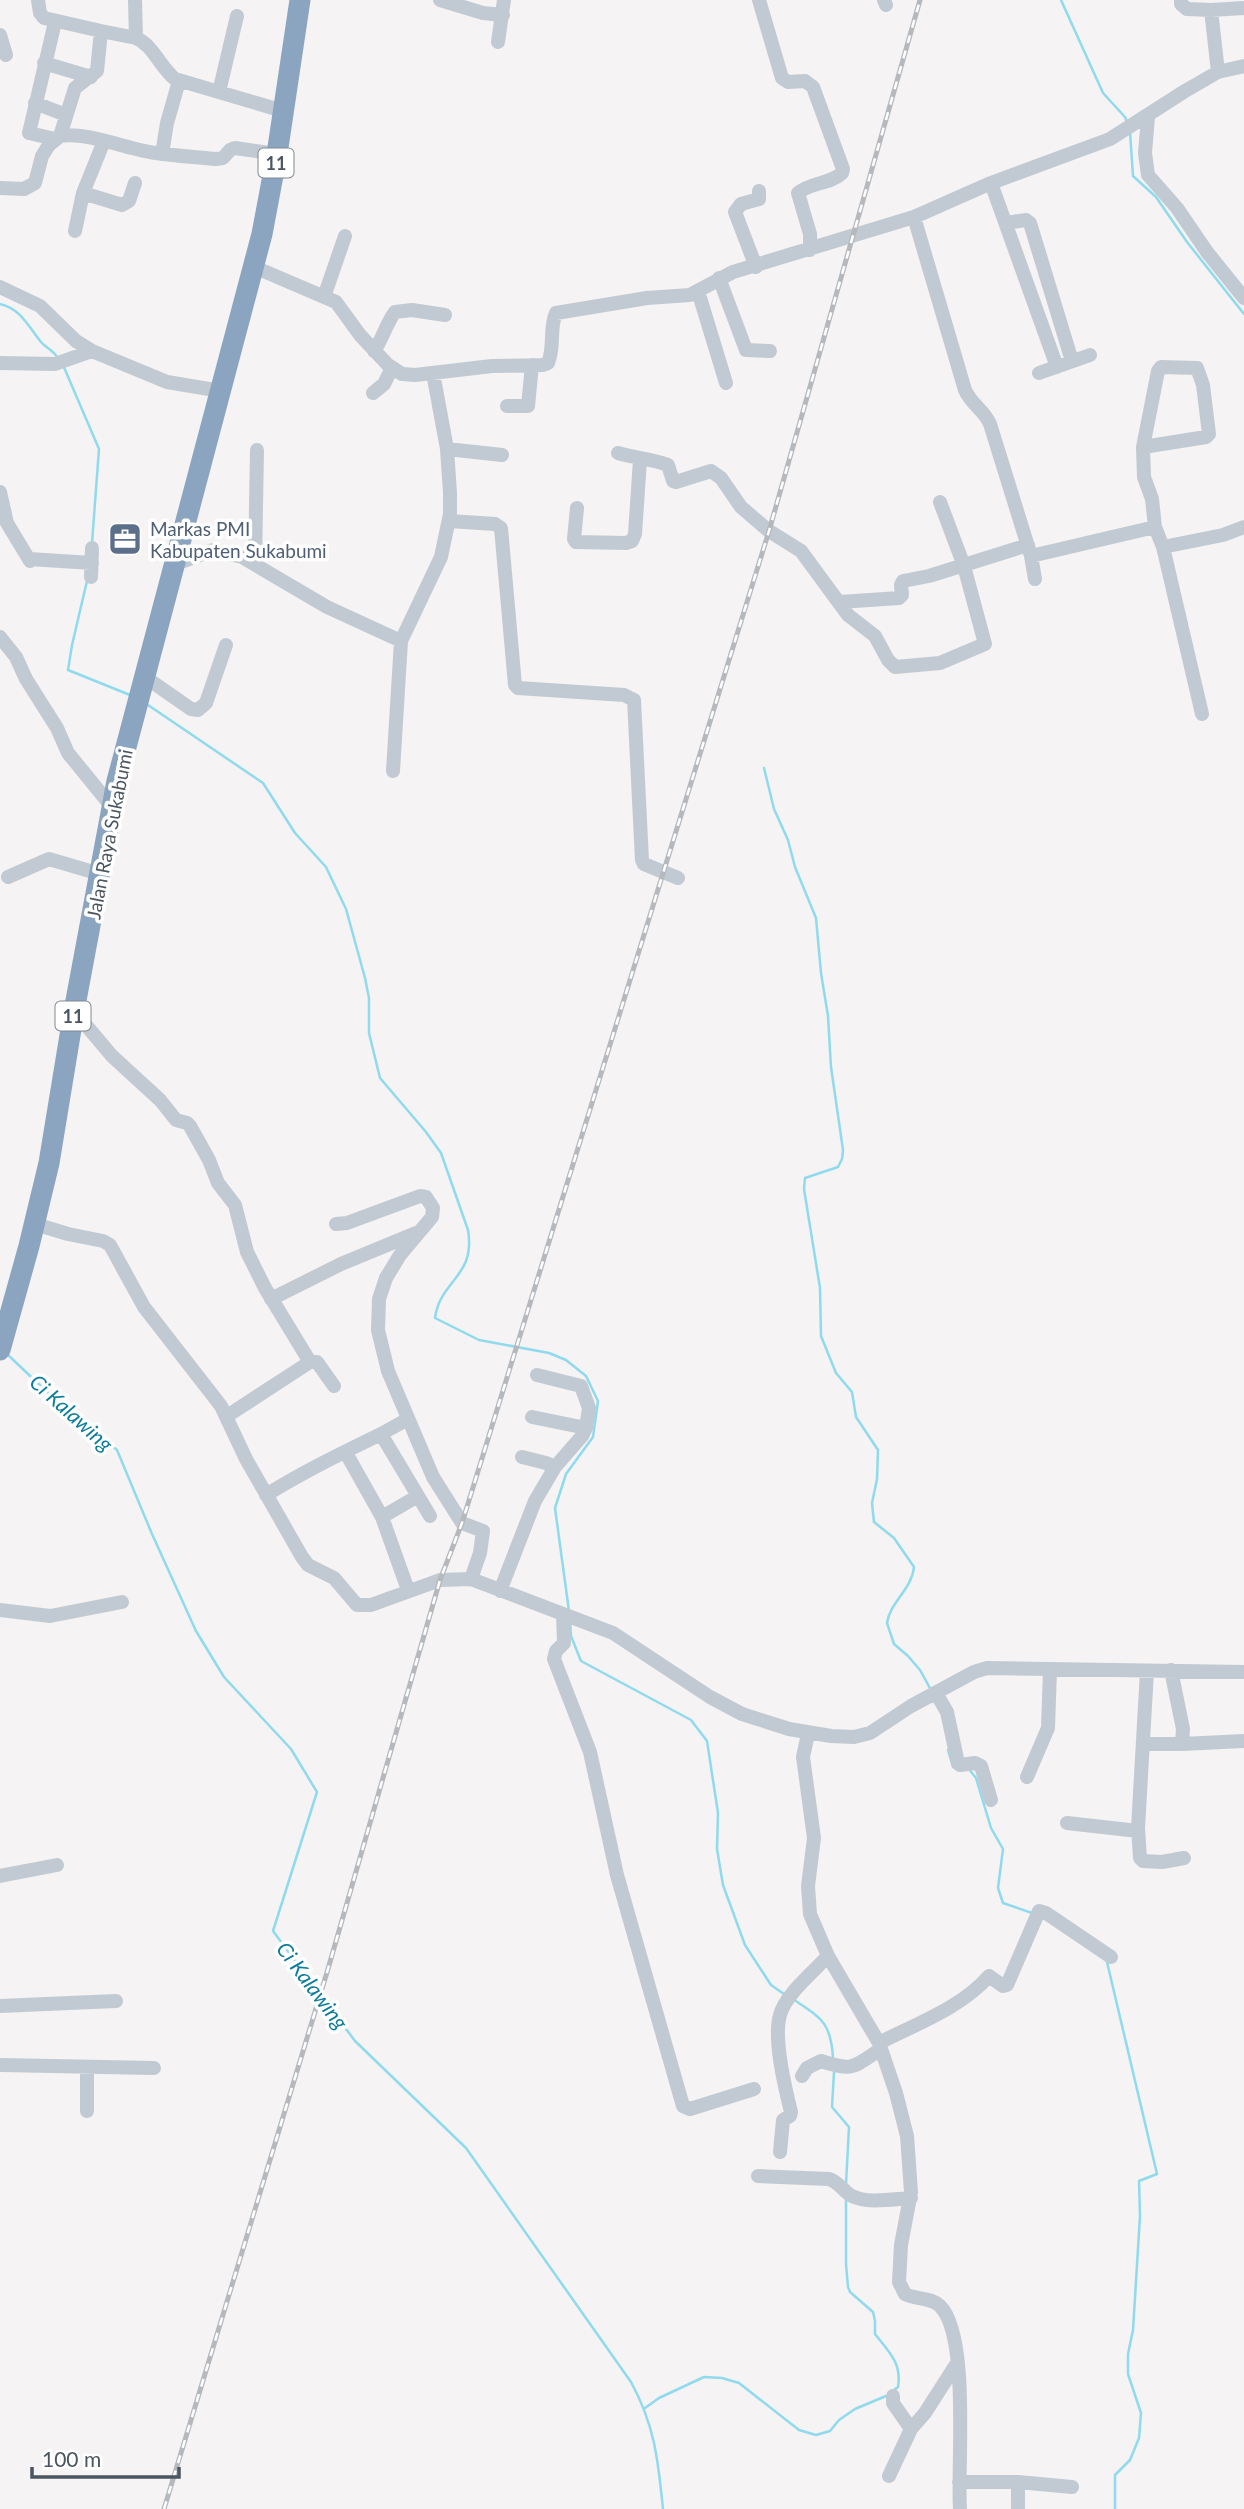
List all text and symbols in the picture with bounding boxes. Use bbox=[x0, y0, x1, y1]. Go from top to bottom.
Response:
road number: 11 bbox=[258, 148, 294, 178]
place label: Markas PMI Kabupaten Sukabumi bbox=[150, 517, 327, 562]
office icon: Markas PMI Kabupaten Sukabumi bbox=[106, 520, 144, 558]
street label: Jalan Raya Sukabumi bbox=[81, 747, 137, 921]
road number: 11 bbox=[56, 1001, 90, 1030]
water label: Ci Kalawing bbox=[25, 1368, 119, 1456]
water label: Ci Kalawing bbox=[272, 1936, 354, 2034]
scale bar bbox=[32, 2436, 178, 2480]
text: 100 m bbox=[42, 2446, 101, 2471]

